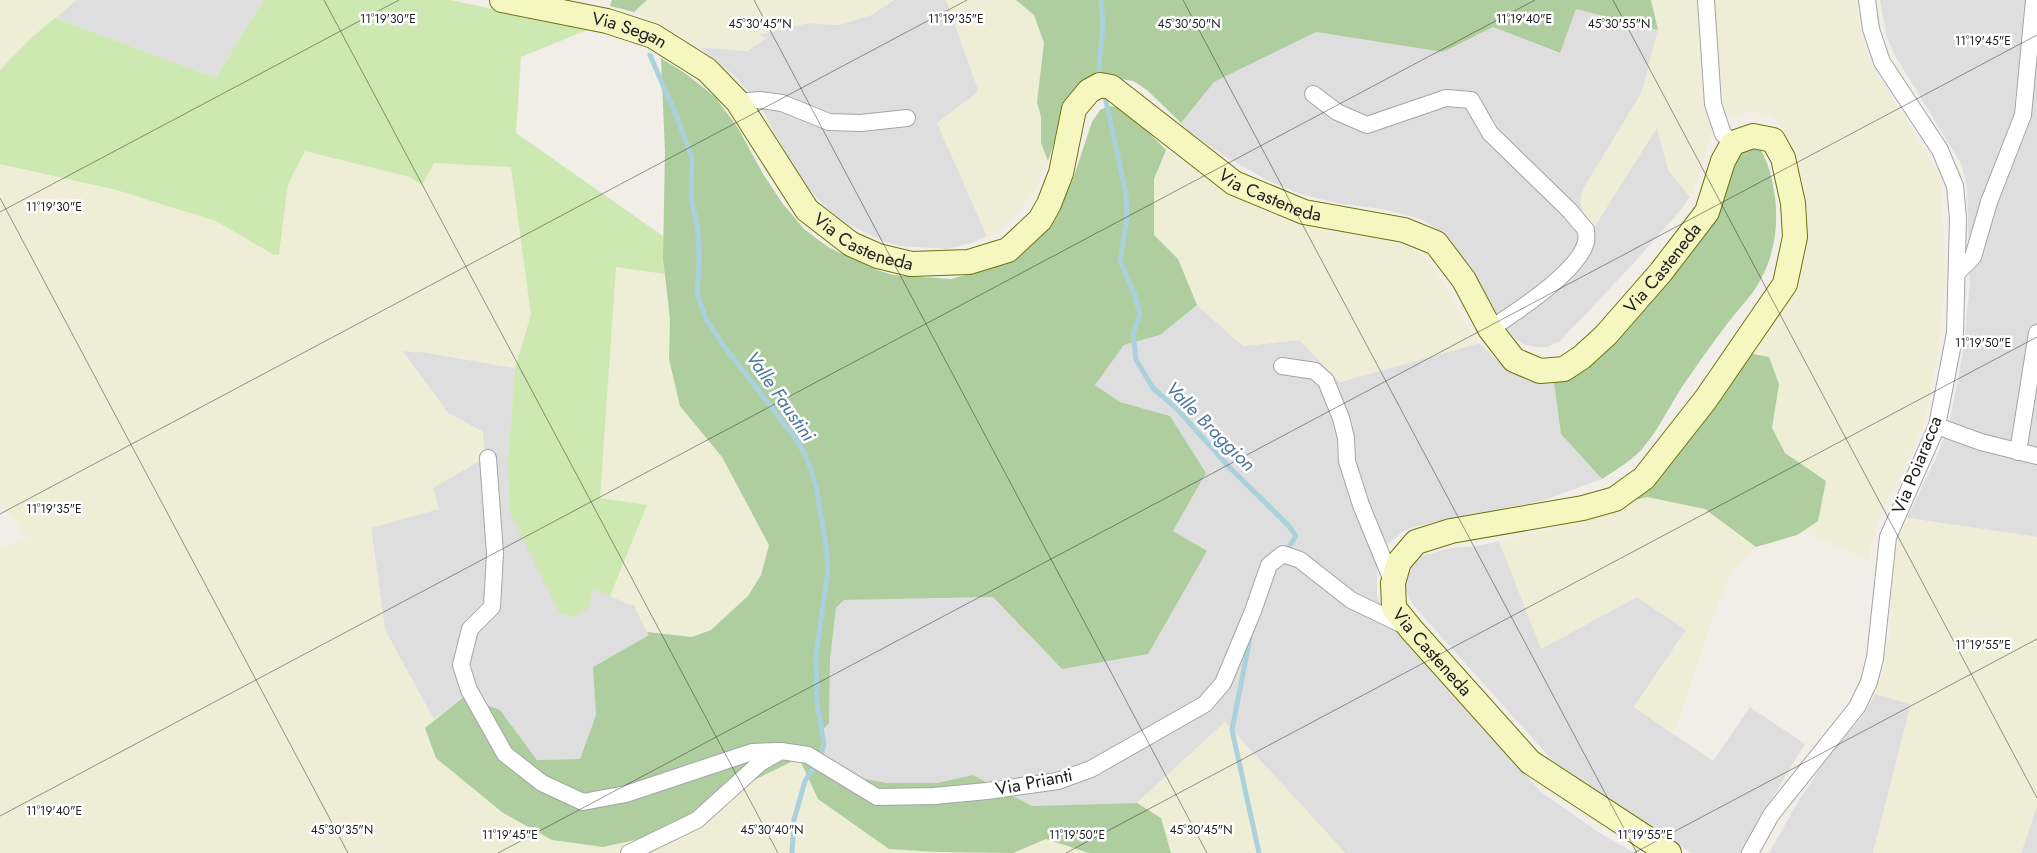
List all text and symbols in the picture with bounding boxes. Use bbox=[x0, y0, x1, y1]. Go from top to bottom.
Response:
street label: Via Segan bbox=[590, 5, 672, 55]
text: 11°19'30"E bbox=[360, 10, 416, 28]
text: 11°19'35"E bbox=[928, 10, 984, 28]
text: 11°19'40"E bbox=[1496, 10, 1552, 28]
text: 45°30'45"N bbox=[729, 15, 791, 33]
text: 45°30'50"N bbox=[1157, 15, 1221, 33]
text: 45°30'55"N bbox=[1588, 15, 1650, 33]
text: 11°19'45"E bbox=[1955, 32, 2011, 50]
street label: Via Casteneda bbox=[1213, 162, 1323, 228]
text: 11°19'30"E bbox=[26, 198, 82, 216]
street label: Via Casteneda bbox=[808, 206, 916, 277]
street label: Via Casteneda bbox=[1618, 217, 1707, 319]
text: 11°19'50"E bbox=[1955, 334, 2011, 352]
water label: Valle Faustini bbox=[740, 346, 822, 448]
water label: Valle Braggion bbox=[1160, 375, 1262, 477]
street label: Via Poiaracca bbox=[1886, 412, 1948, 518]
text: 11°19'35"E bbox=[26, 500, 82, 518]
street label: Via Casteneda bbox=[1386, 602, 1478, 702]
text: 11°19'55"E bbox=[1955, 636, 2011, 654]
street label: Via Prianti bbox=[993, 762, 1075, 802]
text: 11°19'40"E bbox=[26, 802, 82, 820]
text: 45°30'35"N bbox=[311, 821, 373, 839]
text: 45°30'40"N bbox=[740, 821, 804, 839]
text: 45°30'45"N bbox=[1170, 821, 1232, 839]
text: 11°19'45"E bbox=[482, 826, 538, 844]
text: 11°19'50"E bbox=[1049, 826, 1105, 844]
text: 11°19'55"E bbox=[1617, 826, 1673, 844]

